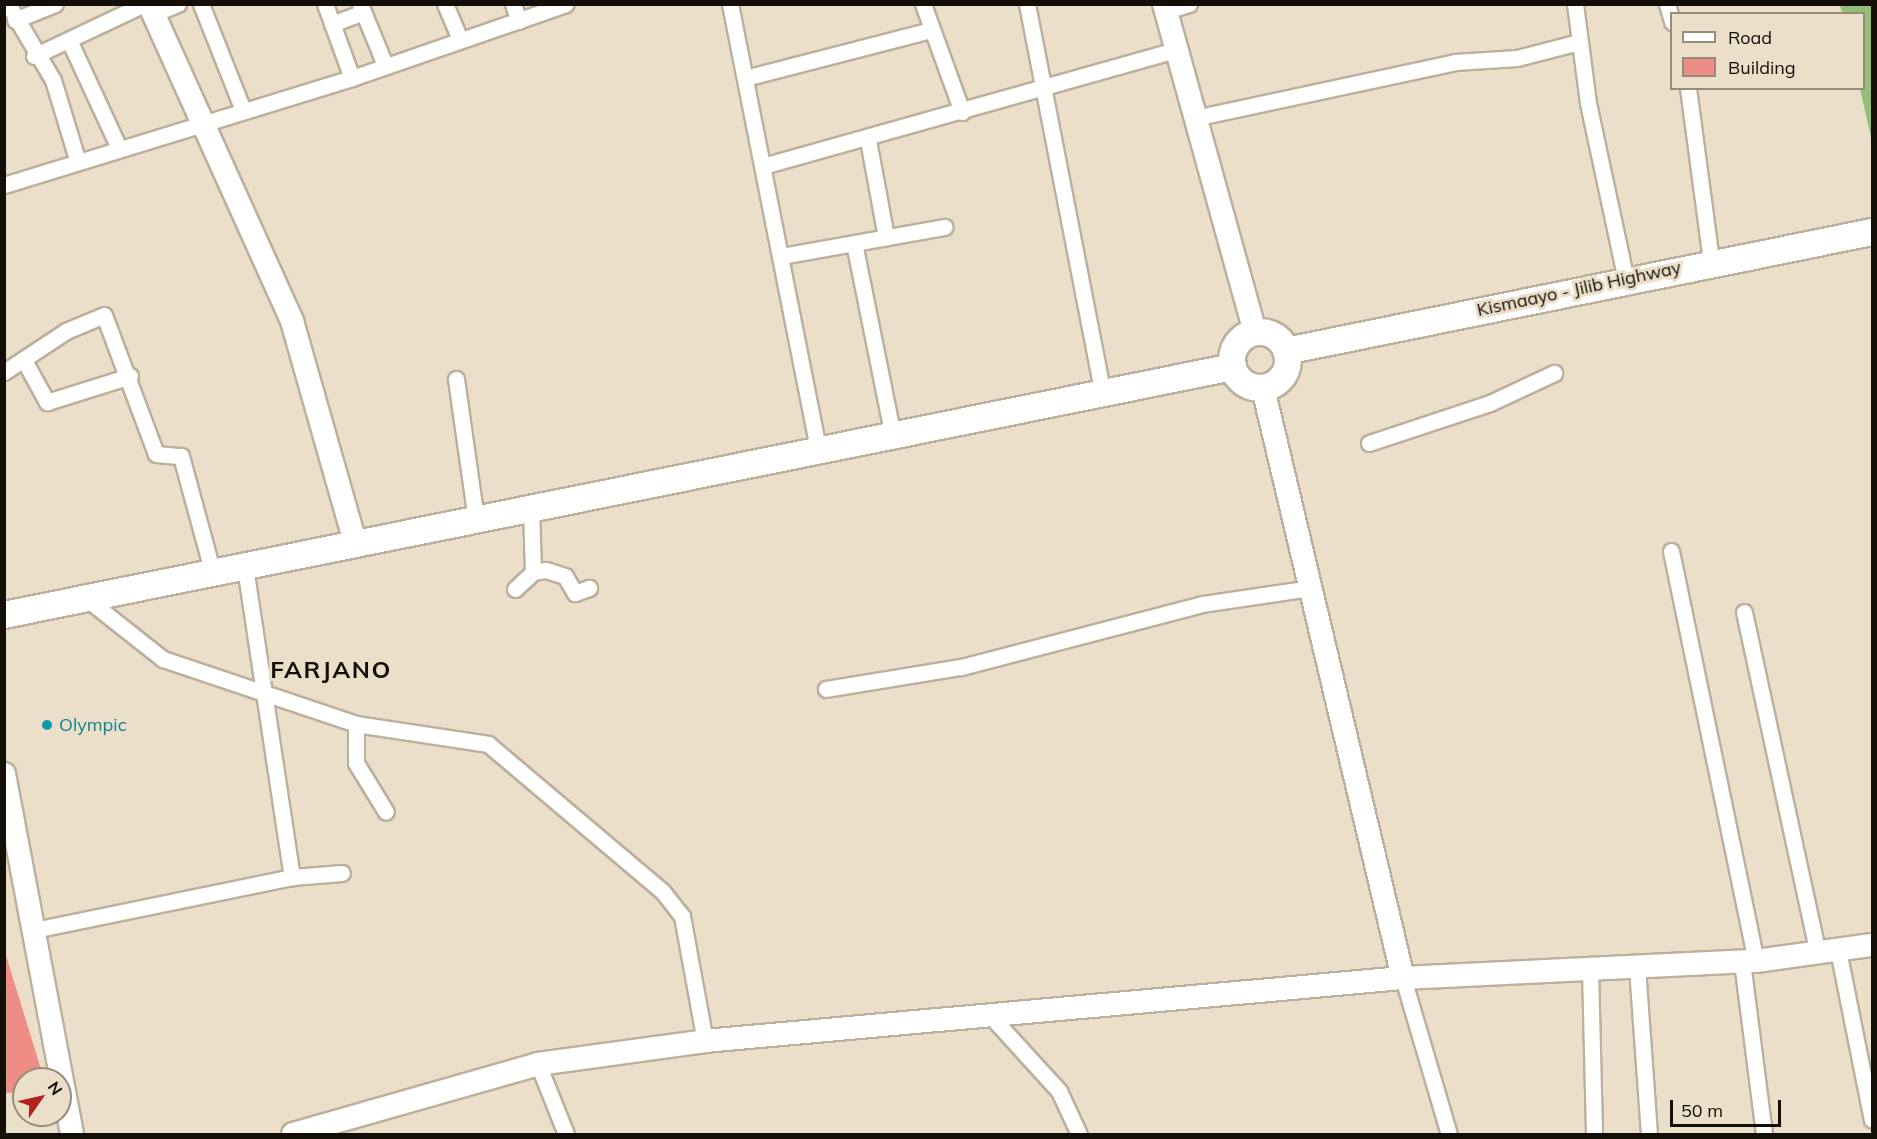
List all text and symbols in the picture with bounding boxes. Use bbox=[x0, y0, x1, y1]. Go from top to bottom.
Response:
legend bbox=[1670, 12, 1865, 90]
text: Road bbox=[1728, 26, 1772, 49]
text: Building bbox=[1728, 56, 1796, 79]
street label: Kismaayo - Jilib Highway bbox=[1475, 257, 1683, 321]
district label: FARJANO bbox=[270, 656, 392, 684]
place label: Olympic bbox=[59, 714, 127, 736]
marker: Olympic bbox=[40, 718, 54, 732]
north arrow bbox=[12, 1067, 72, 1127]
text: N bbox=[44, 1077, 67, 1099]
scale bar bbox=[1673, 1088, 1784, 1126]
text: 50 m bbox=[1681, 1099, 1723, 1122]

